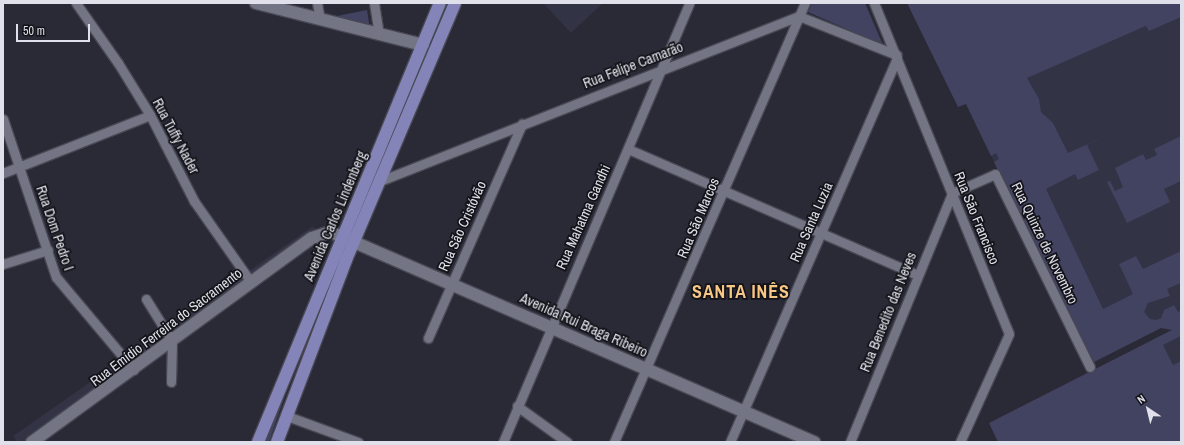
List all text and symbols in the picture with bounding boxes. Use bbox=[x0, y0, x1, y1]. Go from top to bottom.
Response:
scale bar bbox=[18, 16, 92, 42]
text: 50 m bbox=[23, 23, 45, 39]
street label: Rua Felipe Camarão bbox=[581, 38, 685, 92]
street label: Rua Tuffy Nader bbox=[149, 95, 203, 177]
street label: Avenida Carlos Lindenberg bbox=[300, 148, 370, 284]
street label: Rua Mahatma Gandhi bbox=[552, 162, 614, 272]
street label: Rua São Francisco bbox=[951, 169, 1003, 267]
street label: Rua São Marcos bbox=[674, 175, 722, 261]
street label: Rua São Cristóvão bbox=[435, 178, 489, 274]
street label: Rua Quinze de Novembro bbox=[1008, 179, 1082, 307]
street label: Rua Santa Luzia bbox=[786, 180, 836, 264]
street label: Rua Dom Pedro I bbox=[33, 183, 77, 273]
street label: Rua Benedito das Neves bbox=[856, 250, 920, 374]
street label: Rua Emídio Ferreira do Sacramento bbox=[87, 265, 245, 389]
district label: SANTA INÊS bbox=[692, 281, 790, 303]
street label: Avenida Rui Braga Ribeiro bbox=[518, 289, 650, 361]
north arrow bbox=[1128, 389, 1168, 429]
text: N bbox=[1134, 392, 1148, 407]

